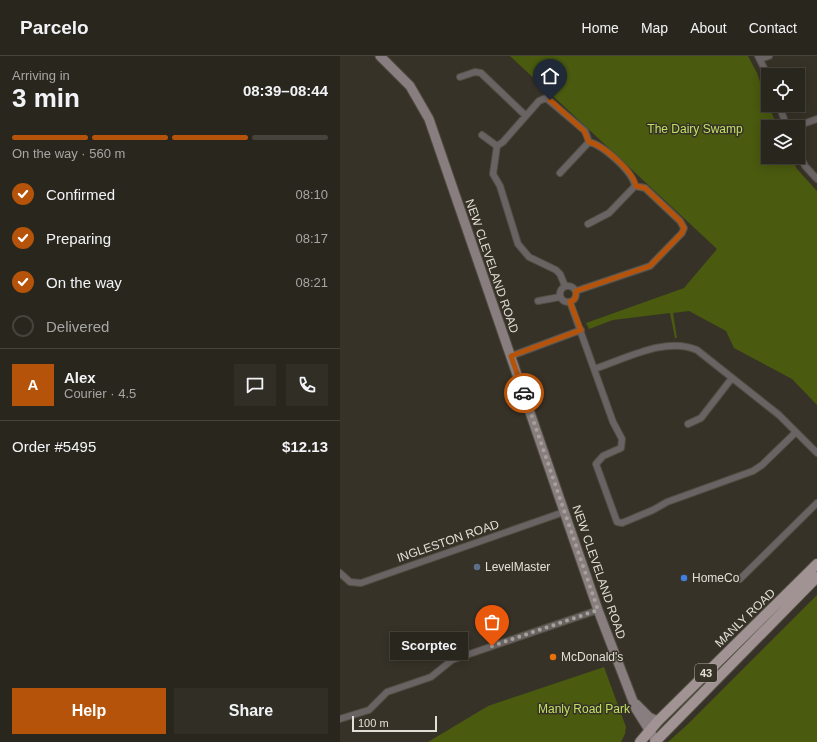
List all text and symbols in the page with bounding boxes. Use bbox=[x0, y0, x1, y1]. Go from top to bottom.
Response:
text: Parcelo bbox=[20, 17, 89, 38]
text: Home bbox=[582, 20, 619, 36]
text: Map bbox=[641, 20, 668, 36]
text: About bbox=[690, 20, 727, 36]
text: Contact bbox=[749, 20, 797, 36]
pin bbox=[533, 59, 567, 100]
icon: home bbox=[539, 65, 561, 87]
text: Arriving in bbox=[12, 68, 70, 83]
map controls bbox=[761, 68, 805, 164]
button: locate bbox=[761, 68, 805, 112]
text: 08:39–08:44 bbox=[243, 82, 328, 99]
text: 3 min bbox=[12, 83, 80, 113]
button: layers bbox=[761, 120, 805, 164]
park label: The Dairy Swamp bbox=[647, 122, 743, 136]
text: On the way · 560 m bbox=[12, 146, 125, 161]
icon: check bbox=[12, 183, 34, 205]
text: Confirmed bbox=[46, 186, 115, 203]
text: 08:10 bbox=[295, 187, 328, 202]
street label: NEW CLEVELAND ROAD bbox=[462, 197, 522, 335]
icon: check bbox=[12, 227, 34, 249]
text: Preparing bbox=[46, 230, 111, 247]
text: 08:17 bbox=[295, 231, 328, 246]
icon: check bbox=[12, 271, 34, 293]
text: On the way bbox=[46, 274, 122, 291]
text: 08:21 bbox=[295, 275, 328, 290]
text: Delivered bbox=[46, 318, 109, 335]
button: chat bbox=[234, 364, 276, 406]
button: phone bbox=[286, 364, 328, 406]
text: Alex bbox=[64, 369, 96, 386]
courier bbox=[504, 373, 544, 413]
text: A bbox=[28, 376, 38, 393]
icon: car bbox=[513, 382, 535, 404]
text: Courier · 4.5 bbox=[64, 386, 136, 401]
text: Order #5495 bbox=[12, 438, 96, 455]
text: $12.13 bbox=[282, 438, 328, 455]
street label: NEW CLEVELAND ROAD bbox=[569, 503, 629, 641]
street label: INGLESTON ROAD bbox=[395, 517, 501, 565]
place label: LevelMaster bbox=[485, 560, 550, 574]
marker: LevelMaster bbox=[472, 562, 482, 572]
place label: HomeCo bbox=[692, 571, 740, 585]
marker: HomeCo bbox=[679, 573, 689, 583]
street label: MANLY ROAD bbox=[712, 586, 778, 650]
pin bbox=[475, 605, 509, 646]
icon: bag bbox=[481, 611, 503, 633]
callout: Scorptec bbox=[390, 632, 468, 660]
text: Scorptec bbox=[401, 638, 457, 653]
place label: McDonald's bbox=[561, 650, 623, 664]
marker: McDonald's bbox=[548, 652, 558, 662]
road number: 43 bbox=[695, 664, 717, 682]
button: Help bbox=[12, 688, 166, 734]
button: Share bbox=[174, 688, 328, 734]
park label: Manly Road Park bbox=[538, 702, 631, 716]
scale bar bbox=[352, 714, 437, 733]
text: 100 m bbox=[358, 717, 389, 729]

